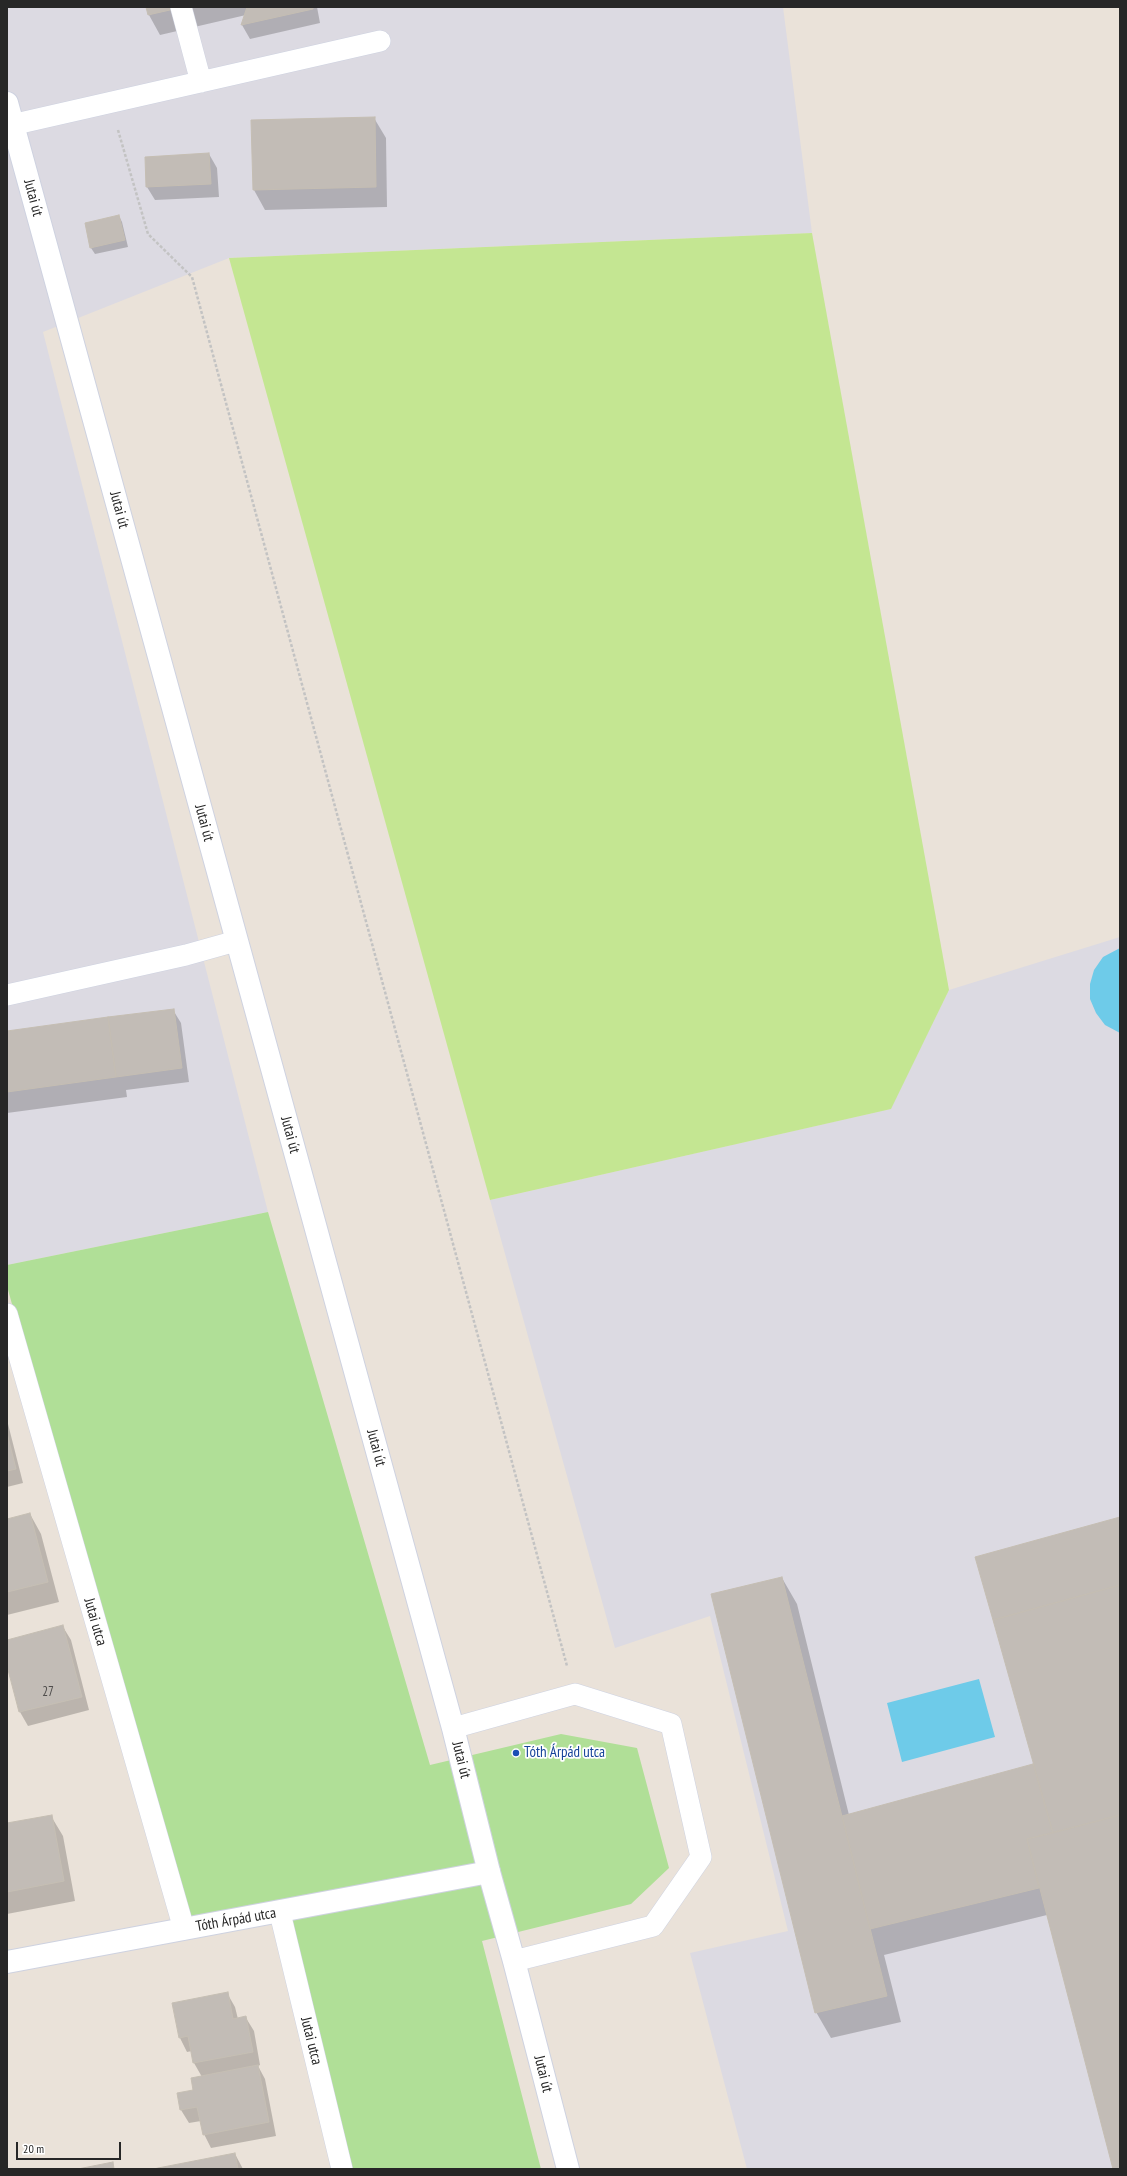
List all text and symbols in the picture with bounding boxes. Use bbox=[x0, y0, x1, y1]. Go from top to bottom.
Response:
street label: Jutai út bbox=[19, 178, 47, 218]
street label: Jutai út bbox=[105, 490, 133, 530]
street label: Jutai út bbox=[190, 803, 218, 843]
street label: Jutai út bbox=[276, 1115, 304, 1155]
street label: Jutai út bbox=[362, 1428, 390, 1468]
street label: Jutai utca bbox=[80, 1596, 110, 1648]
house number: 27 bbox=[42, 1684, 54, 1700]
street label: Jutai út bbox=[448, 1740, 474, 1780]
place label: Tóth Árpád utca bbox=[524, 1744, 605, 1762]
marker: Tóth Árpád utca bbox=[511, 1748, 521, 1758]
street label: Tóth Árpád utca bbox=[195, 1904, 277, 1936]
street label: Jutai utca bbox=[296, 2015, 326, 2067]
street label: Jutai út bbox=[530, 2054, 556, 2094]
scale bar bbox=[18, 2134, 123, 2160]
text: 20 m bbox=[23, 2141, 44, 2156]

